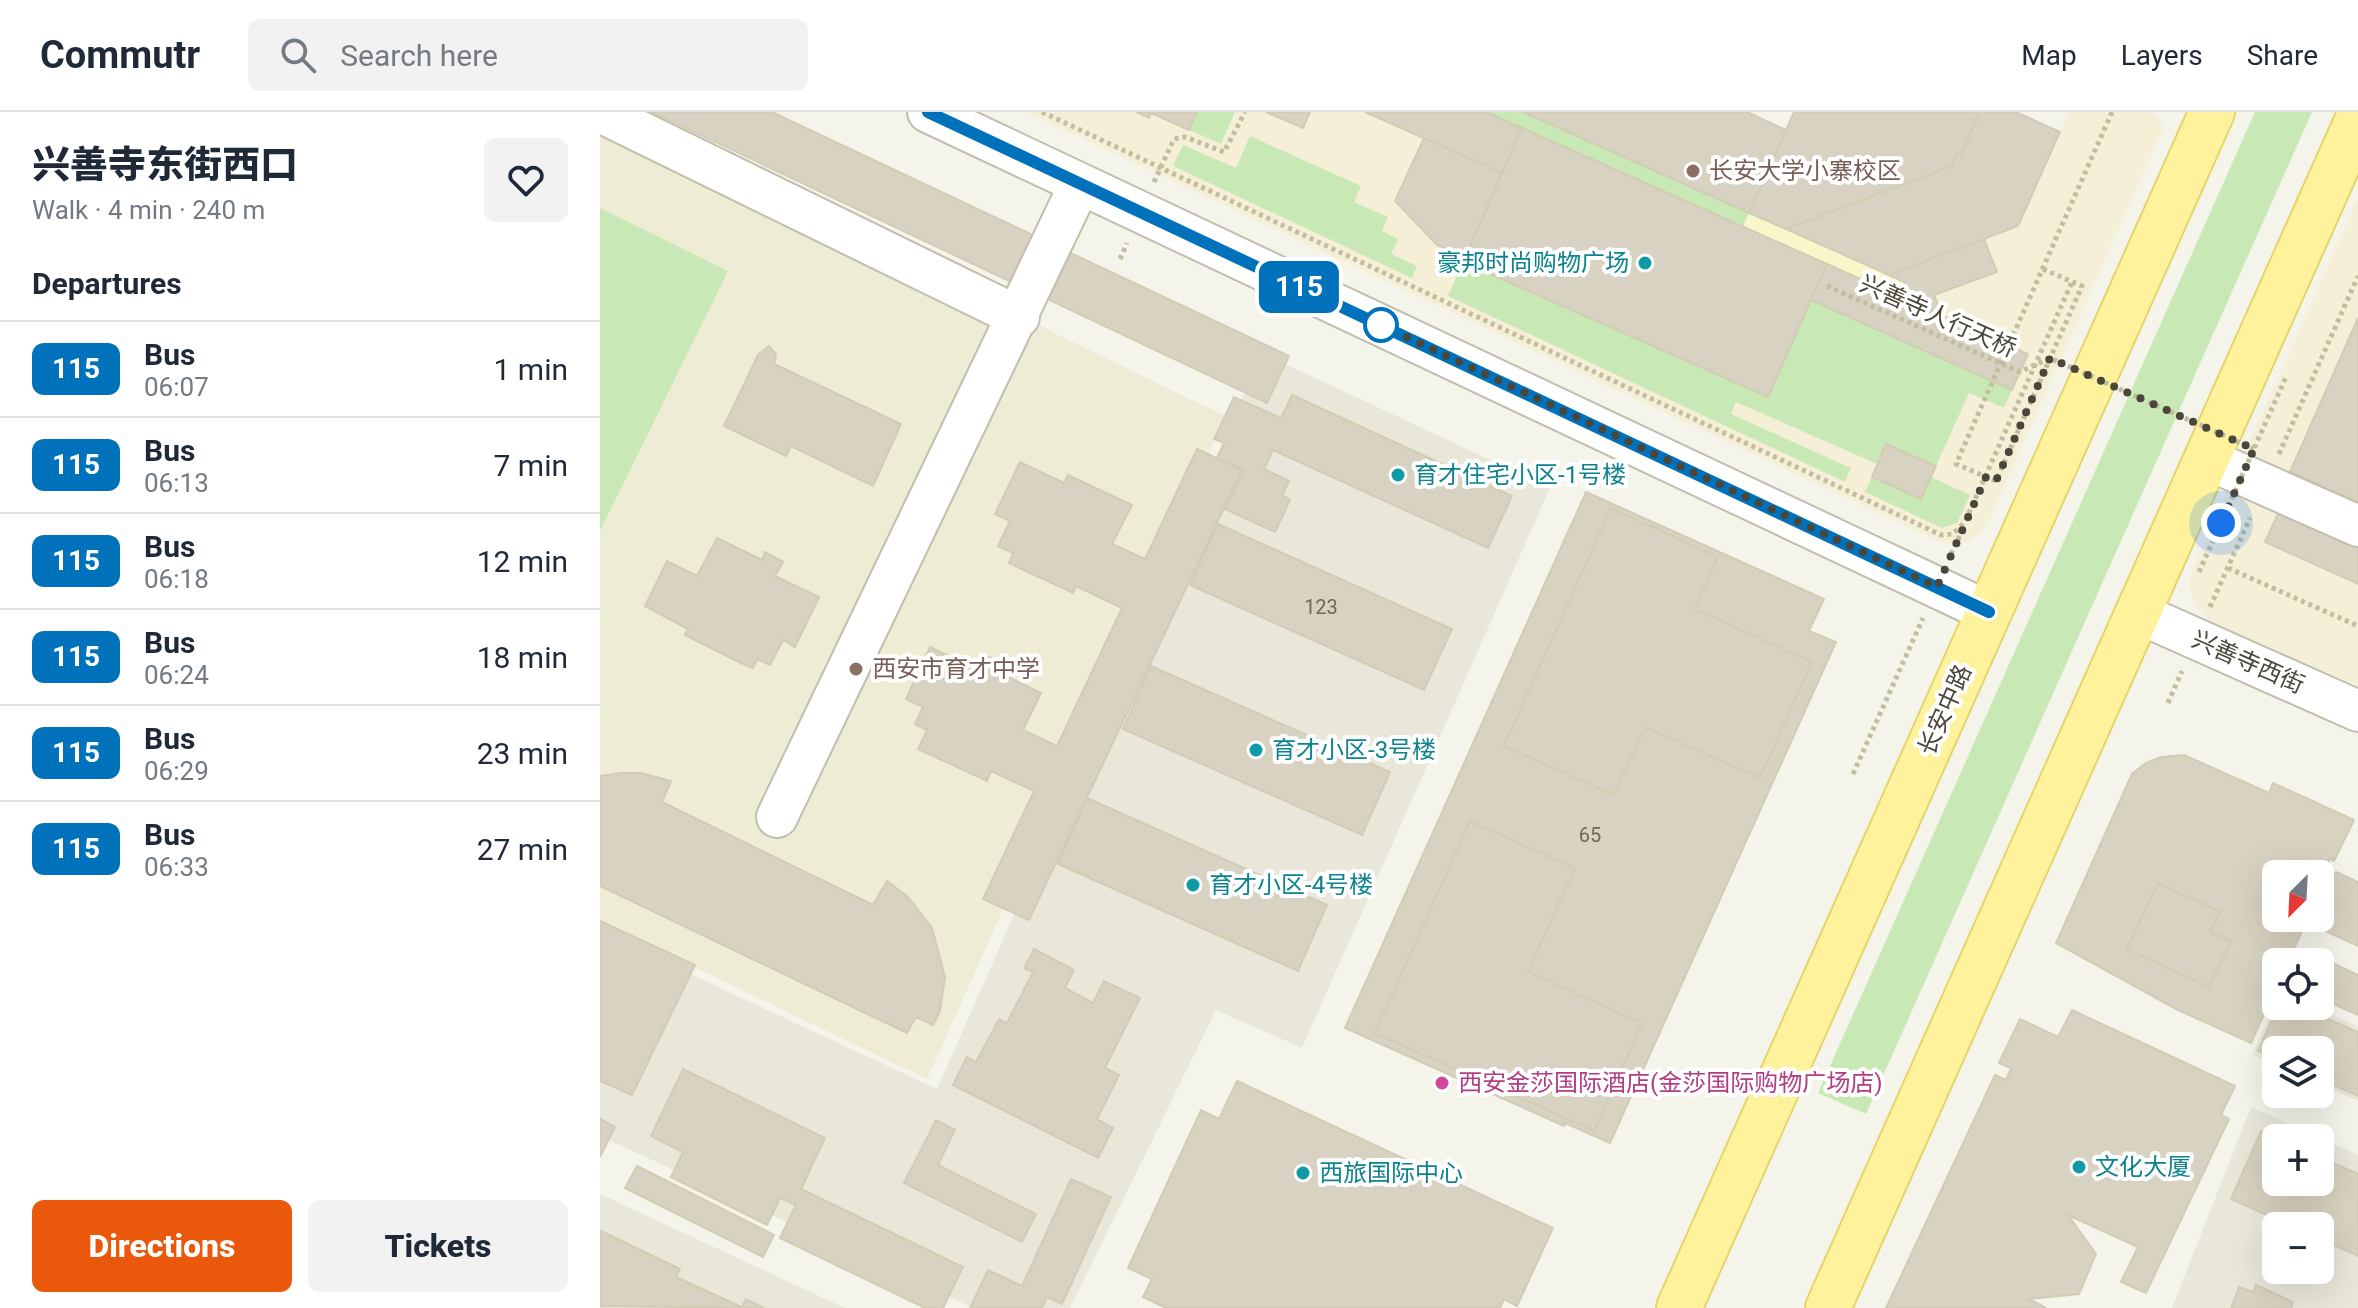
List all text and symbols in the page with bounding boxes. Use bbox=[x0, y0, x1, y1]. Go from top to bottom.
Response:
search box bbox=[248, 19, 808, 91]
text: Commutr bbox=[40, 33, 200, 77]
icon: search bbox=[276, 33, 320, 77]
text: Search here bbox=[340, 38, 498, 73]
text: Map bbox=[2021, 39, 2077, 72]
text: Layers bbox=[2121, 39, 2203, 72]
text: Share bbox=[2247, 39, 2318, 72]
button: heart bbox=[484, 138, 568, 222]
text: 兴善寺东街西口 bbox=[32, 143, 298, 187]
place label: 长安大学小寨校区 bbox=[1709, 157, 1901, 185]
marker: 长安大学小寨校区 bbox=[1684, 162, 1702, 180]
text: Walk · 4 min · 240 m bbox=[32, 195, 265, 225]
place label: 豪邦时尚购物广场 bbox=[1437, 249, 1629, 277]
marker: 豪邦时尚购物广场 bbox=[1636, 254, 1654, 272]
line badge: 115 bbox=[1253, 261, 1345, 313]
text: Departures bbox=[32, 266, 182, 301]
street label: 兴善寺人行天桥 bbox=[1856, 269, 2020, 363]
text: 115 bbox=[1275, 270, 1323, 303]
unlabelled marker bbox=[1364, 308, 1398, 342]
text: Bus bbox=[144, 337, 195, 372]
text: 115 bbox=[52, 352, 100, 385]
text: 1 min bbox=[494, 352, 568, 387]
text: 06:07 bbox=[144, 372, 209, 402]
text: Bus bbox=[144, 433, 195, 468]
text: 115 bbox=[52, 448, 100, 481]
text: 7 min bbox=[494, 448, 568, 483]
place label: 育才住宅小区-1号楼 bbox=[1414, 461, 1626, 489]
marker: 育才住宅小区-1号楼 bbox=[1389, 466, 1407, 484]
text: 06:13 bbox=[144, 468, 209, 498]
your location bbox=[2201, 503, 2241, 543]
text: Bus bbox=[144, 529, 195, 564]
text: 115 bbox=[52, 544, 100, 577]
text: 12 min bbox=[477, 544, 568, 579]
text: 06:18 bbox=[144, 564, 209, 594]
house number: 123 bbox=[1304, 595, 1338, 619]
text: Bus bbox=[144, 625, 195, 660]
street label: 兴善寺西街 bbox=[2187, 625, 2309, 699]
text: 115 bbox=[52, 640, 100, 673]
text: 18 min bbox=[477, 640, 568, 675]
place label: 西安市育才中学 bbox=[872, 655, 1040, 683]
text: 06:24 bbox=[144, 660, 209, 690]
marker: 西安市育才中学 bbox=[847, 660, 865, 678]
street label: 长安中路 bbox=[1913, 660, 1977, 760]
text: Bus bbox=[144, 721, 195, 756]
text: 115 bbox=[52, 736, 100, 769]
text: 23 min bbox=[477, 736, 568, 771]
place label: 育才小区-3号楼 bbox=[1272, 736, 1436, 764]
marker: 育才小区-3号楼 bbox=[1247, 741, 1265, 759]
text: 06:29 bbox=[144, 756, 209, 786]
text: Bus bbox=[144, 817, 195, 852]
house number: 65 bbox=[1579, 823, 1601, 847]
text: 115 bbox=[52, 832, 100, 865]
text: 27 min bbox=[477, 832, 568, 867]
text: 06:33 bbox=[144, 852, 209, 882]
north arrow bbox=[2262, 860, 2334, 932]
map controls bbox=[2262, 860, 2334, 1284]
place label: 育才小区-4号楼 bbox=[1209, 871, 1373, 899]
marker: 育才小区-4号楼 bbox=[1184, 876, 1202, 894]
button: locate bbox=[2262, 948, 2334, 1020]
button: layers bbox=[2262, 1036, 2334, 1108]
place label: 西安金莎国际酒店(金莎国际购物广场店) bbox=[1458, 1069, 1883, 1097]
marker: 西安金莎国际酒店(金莎国际购物广场店) bbox=[1433, 1074, 1451, 1092]
button: + bbox=[2262, 1124, 2334, 1196]
place label: 文化大厦 bbox=[2095, 1153, 2191, 1181]
marker: 文化大厦 bbox=[2070, 1158, 2088, 1176]
place label: 西旅国际中心 bbox=[1319, 1159, 1463, 1187]
marker: 西旅国际中心 bbox=[1294, 1164, 1312, 1182]
button: Directions bbox=[32, 1200, 292, 1292]
button: Tickets bbox=[308, 1200, 568, 1292]
button: − bbox=[2262, 1212, 2334, 1284]

